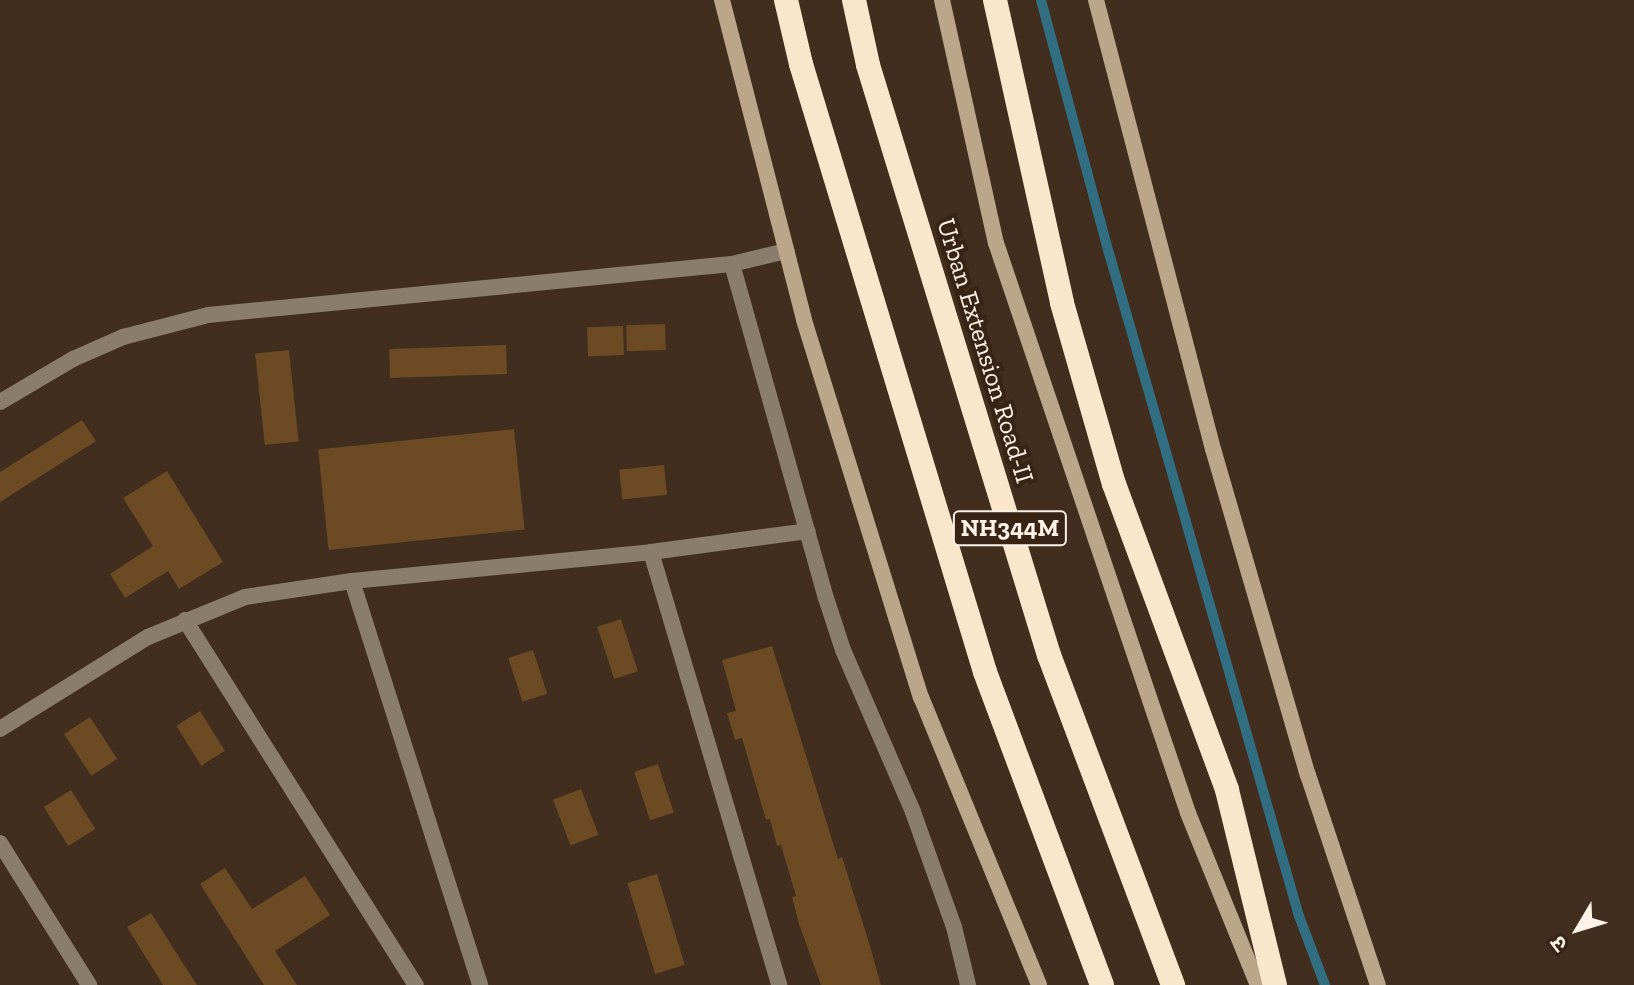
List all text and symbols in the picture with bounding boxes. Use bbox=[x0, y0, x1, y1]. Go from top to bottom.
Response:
street label: Urban Extension Road-II bbox=[930, 215, 1040, 487]
road number: NH344M bbox=[952, 508, 1068, 548]
north arrow bbox=[1538, 889, 1618, 969]
text: उ bbox=[1544, 931, 1573, 957]

